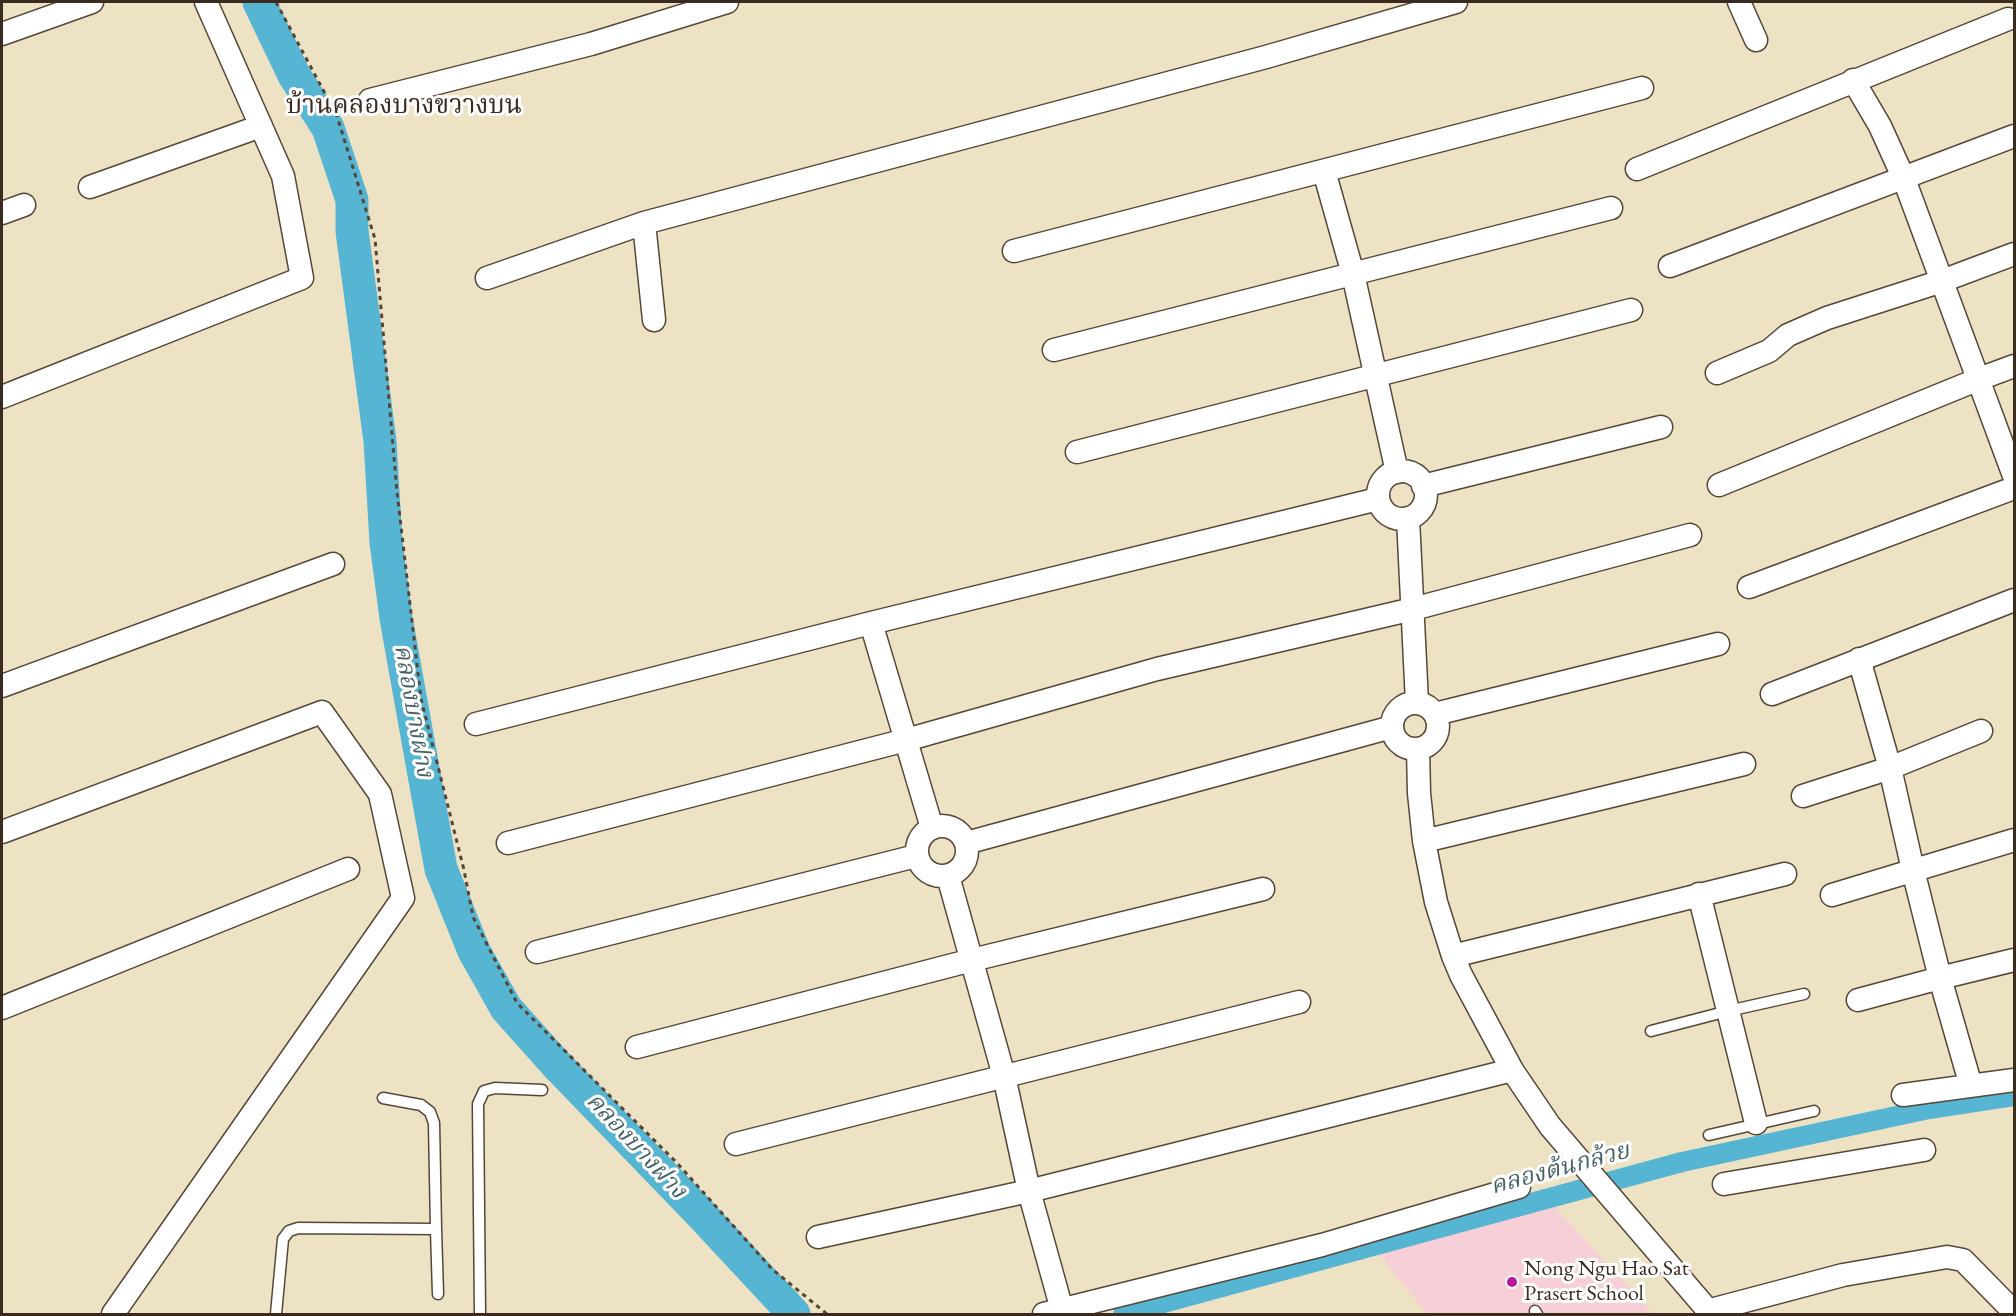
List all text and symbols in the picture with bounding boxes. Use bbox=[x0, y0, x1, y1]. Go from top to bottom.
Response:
district label: บ้านคลองบางขวางบน bbox=[286, 90, 522, 122]
water label: คลองบางฝาง bbox=[387, 643, 439, 779]
water label: คลองบางฝาง bbox=[580, 1087, 692, 1205]
water label: คลองต้นกล้วย bbox=[1487, 1137, 1633, 1201]
place label: Nong Ngu Hao Sat Prasert School bbox=[1524, 1256, 1689, 1308]
marker: Nong Ngu Hao Sat Prasert School bbox=[1505, 1275, 1519, 1289]

